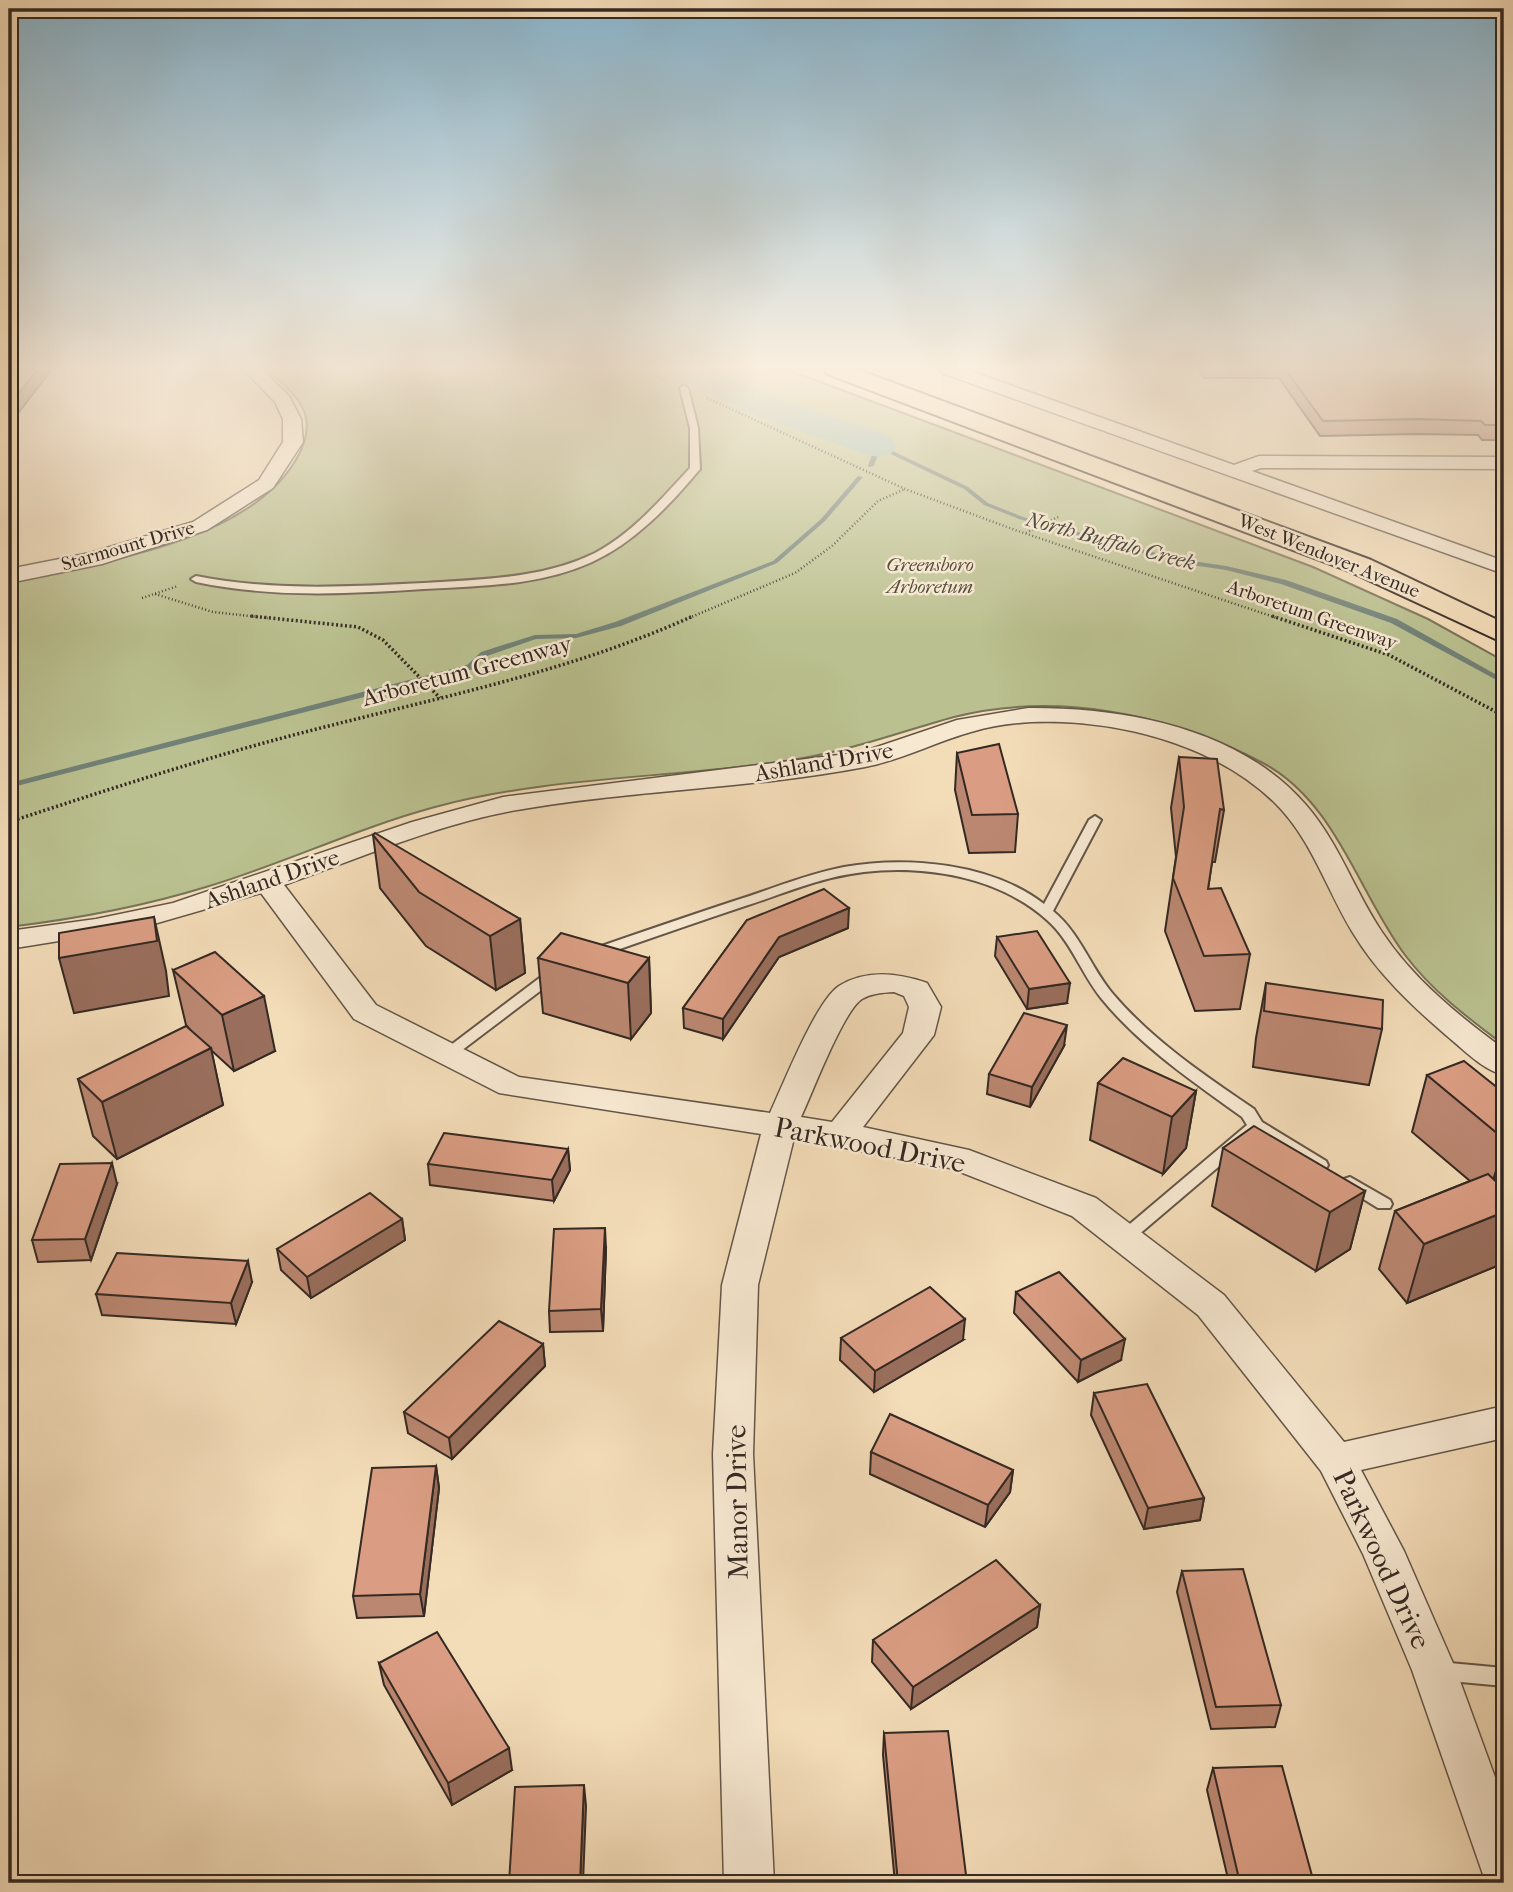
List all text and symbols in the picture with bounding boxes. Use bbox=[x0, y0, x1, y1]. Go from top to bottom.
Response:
water label: North Buffalo Creek bbox=[1023, 507, 1199, 575]
street label: West Wendover Avenue bbox=[1234, 509, 1423, 603]
street label: Starmount Drive bbox=[59, 516, 197, 576]
park label: Greensboro Arboretum bbox=[885, 554, 974, 598]
street label: Arboretum Greenway bbox=[1223, 575, 1401, 655]
street label: Arboretum Greenway bbox=[358, 630, 575, 712]
street label: Ashland Drive bbox=[752, 737, 895, 788]
street label: Ashland Drive bbox=[200, 843, 343, 915]
street label: Parkwood Drive bbox=[772, 1110, 969, 1180]
street label: Manor Drive bbox=[719, 1424, 755, 1580]
street label: Parkwood Drive bbox=[1326, 1464, 1438, 1654]

